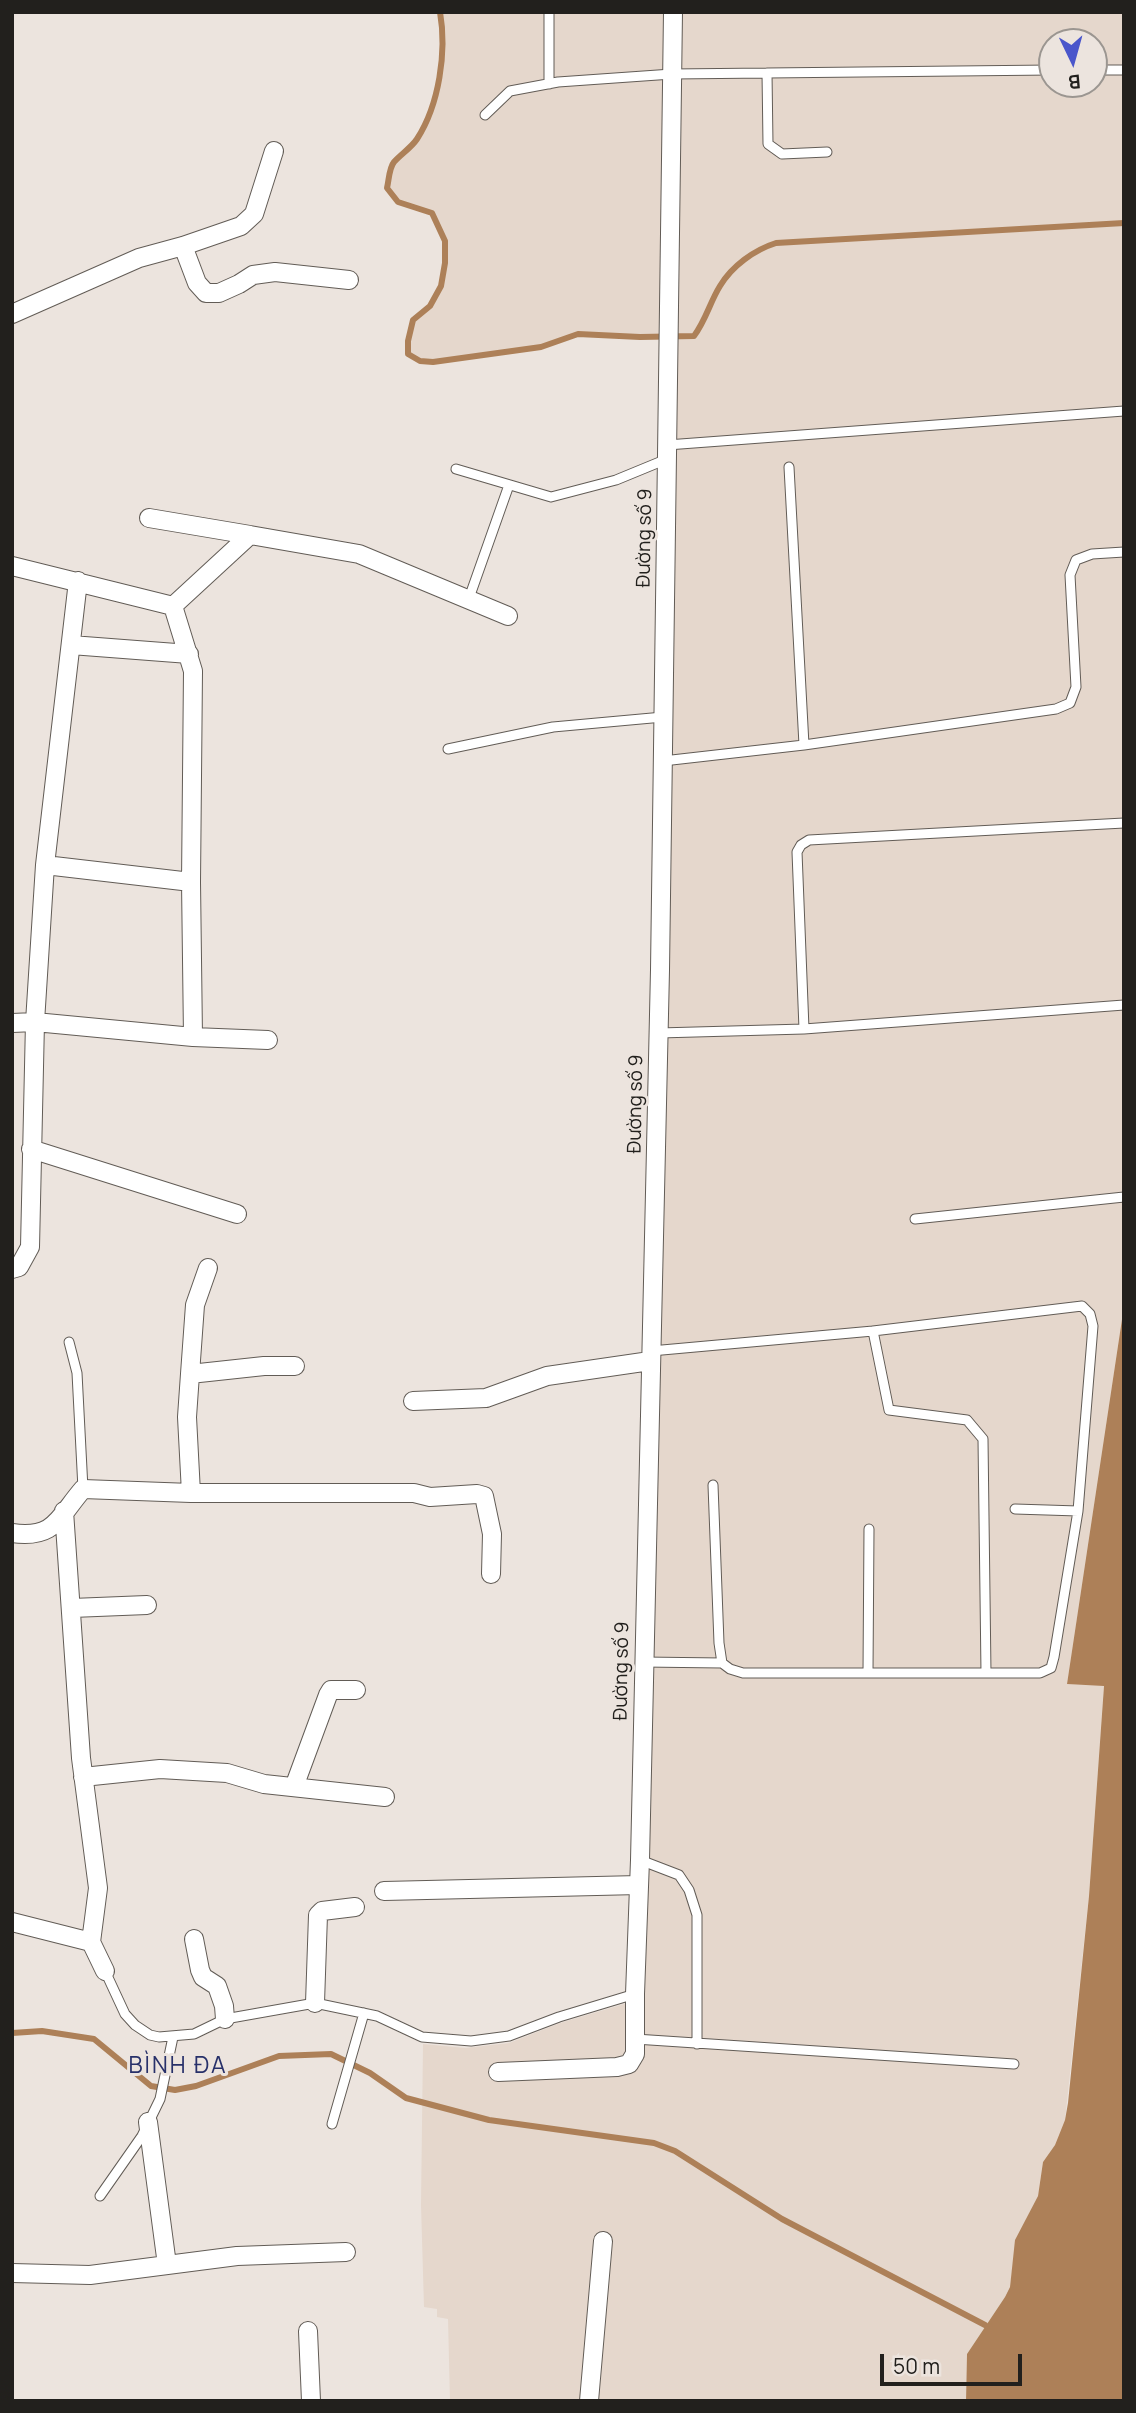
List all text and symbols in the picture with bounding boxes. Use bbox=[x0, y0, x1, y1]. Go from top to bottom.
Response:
north arrow bbox=[1038, 28, 1108, 98]
text: B bbox=[1068, 68, 1082, 95]
street label: Đường số 9 bbox=[633, 488, 657, 588]
street label: Đường số 9 bbox=[624, 1054, 648, 1154]
street label: Đường số 9 bbox=[610, 1621, 634, 1721]
district label: BÌNH ĐA bbox=[129, 2053, 227, 2081]
scale bar bbox=[884, 2340, 1026, 2384]
text: 50 m bbox=[893, 2352, 940, 2380]

